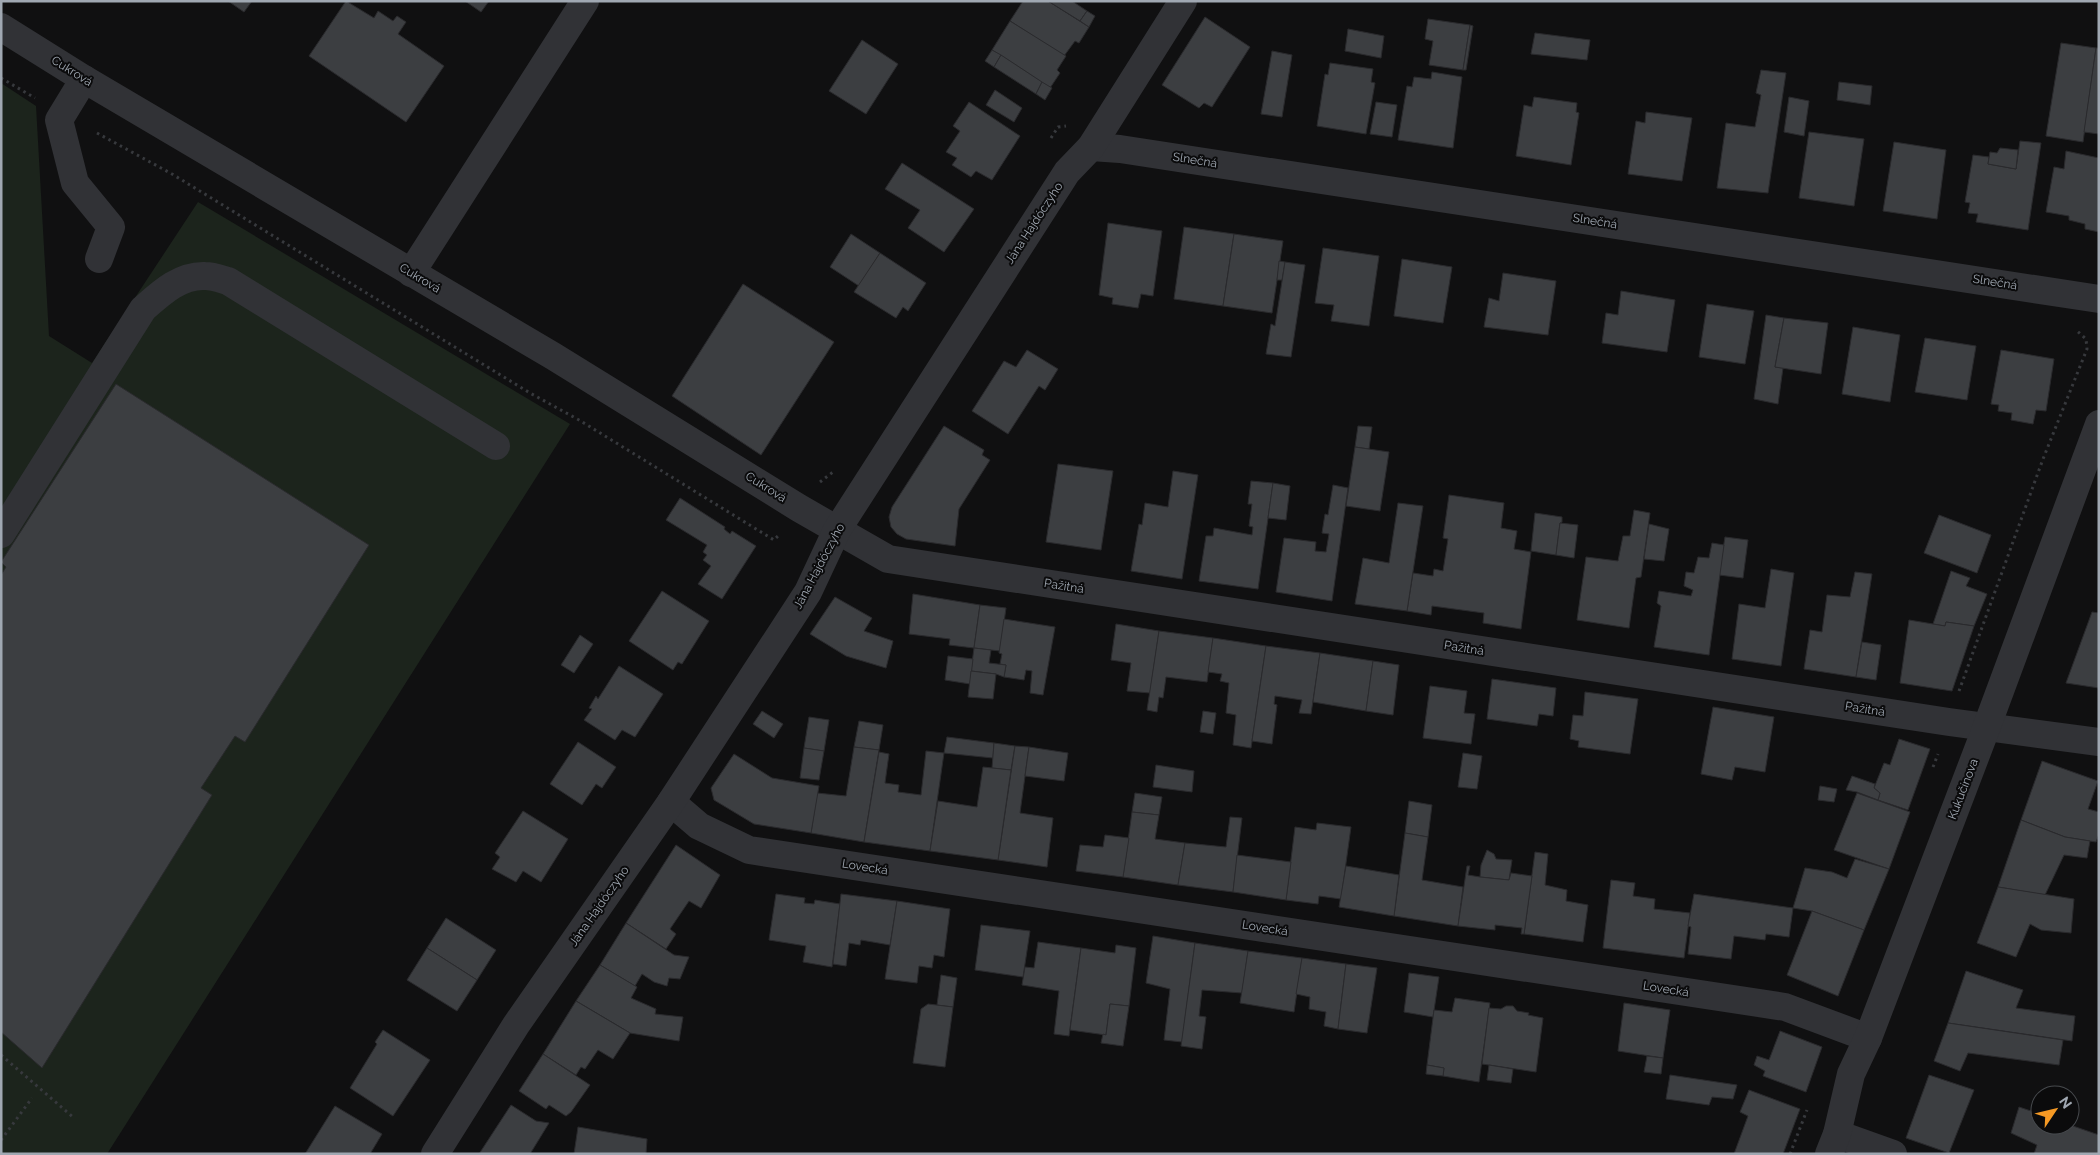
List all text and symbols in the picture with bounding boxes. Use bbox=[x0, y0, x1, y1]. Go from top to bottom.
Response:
street label: Cukrová bbox=[49, 53, 95, 89]
street label: Slnečná bbox=[1172, 150, 1218, 170]
street label: Jána Hajdóczyho bbox=[1002, 180, 1066, 266]
street label: Slnečná bbox=[1572, 211, 1618, 231]
street label: Cukrová bbox=[397, 260, 443, 296]
street label: Slnečná bbox=[1972, 272, 2018, 292]
street label: Cukrová bbox=[743, 469, 789, 505]
street label: Jána Hajdóczyho bbox=[791, 521, 847, 611]
street label: Pažitná bbox=[1043, 576, 1085, 596]
street label: Pažitná bbox=[1443, 638, 1485, 658]
street label: Pažitná bbox=[1844, 699, 1886, 719]
street label: Kukučínova bbox=[1945, 757, 1981, 821]
street label: Lovecká bbox=[841, 856, 889, 878]
street label: Jána Hajdóczyho bbox=[566, 863, 632, 949]
street label: Lovecká bbox=[1241, 917, 1289, 939]
street label: Lovecká bbox=[1642, 978, 1690, 1000]
north arrow bbox=[2030, 1085, 2080, 1135]
text: N bbox=[2056, 1094, 2075, 1112]

